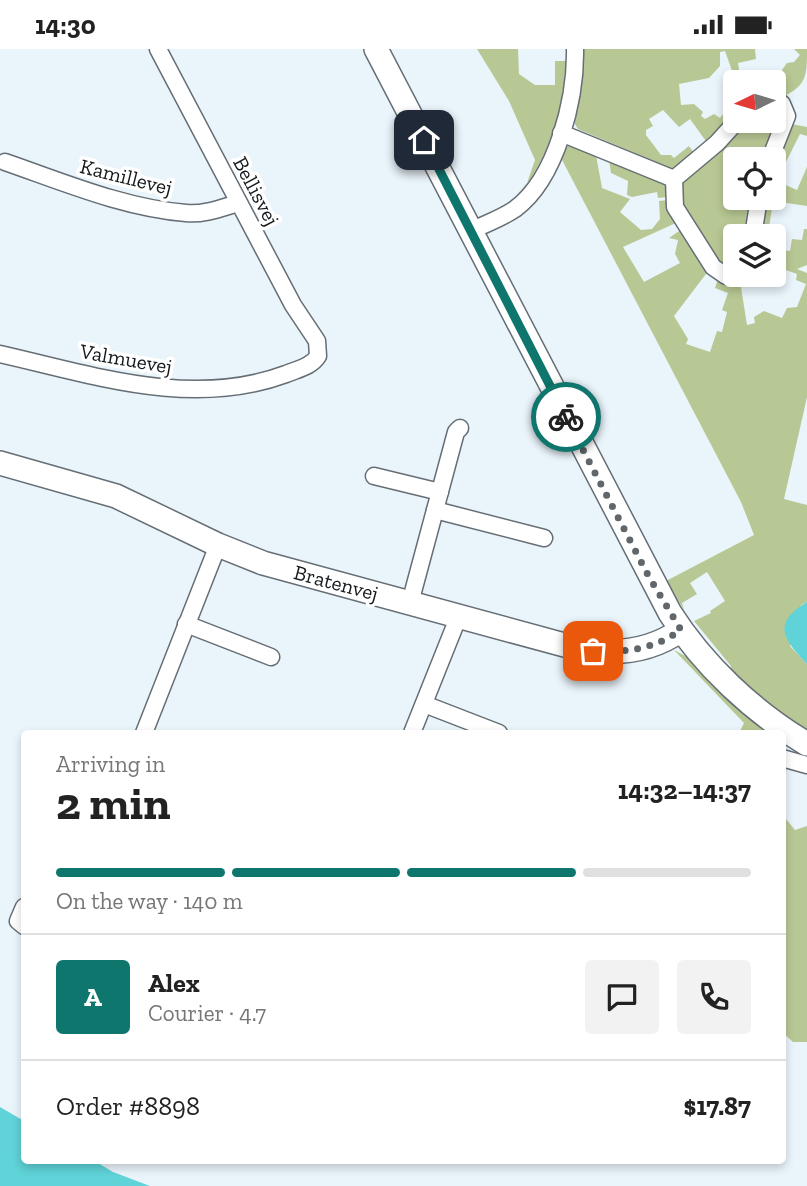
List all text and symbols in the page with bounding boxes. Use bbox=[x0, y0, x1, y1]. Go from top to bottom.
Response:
text: 14:30 bbox=[35, 9, 96, 41]
north arrow bbox=[723, 70, 786, 133]
map controls bbox=[723, 70, 786, 287]
pin bbox=[394, 110, 454, 170]
icon: home bbox=[405, 121, 443, 159]
button: locate bbox=[723, 147, 786, 210]
street label: Bellisvej bbox=[227, 152, 285, 230]
street label: Kamillevej bbox=[77, 153, 175, 201]
button: layers bbox=[723, 224, 786, 287]
street label: Valmuevej bbox=[77, 338, 174, 380]
courier bbox=[531, 382, 601, 452]
icon: bike bbox=[547, 398, 585, 436]
street label: Bratenvej bbox=[291, 559, 381, 607]
pin bbox=[563, 621, 623, 681]
icon: bag bbox=[574, 632, 612, 670]
text: Arriving in bbox=[56, 750, 165, 778]
text: 14:32–14:37 bbox=[618, 774, 751, 806]
text: 2 min bbox=[56, 776, 171, 831]
text: On the way · 140 m bbox=[56, 887, 243, 915]
button: chat bbox=[585, 960, 659, 1034]
button: phone bbox=[677, 960, 751, 1034]
text: Alex bbox=[148, 967, 200, 999]
text: A bbox=[84, 981, 102, 1013]
text: Courier · 4.7 bbox=[148, 999, 266, 1027]
text: Order #8898 bbox=[56, 1090, 200, 1122]
text: $17.87 bbox=[684, 1090, 751, 1122]

